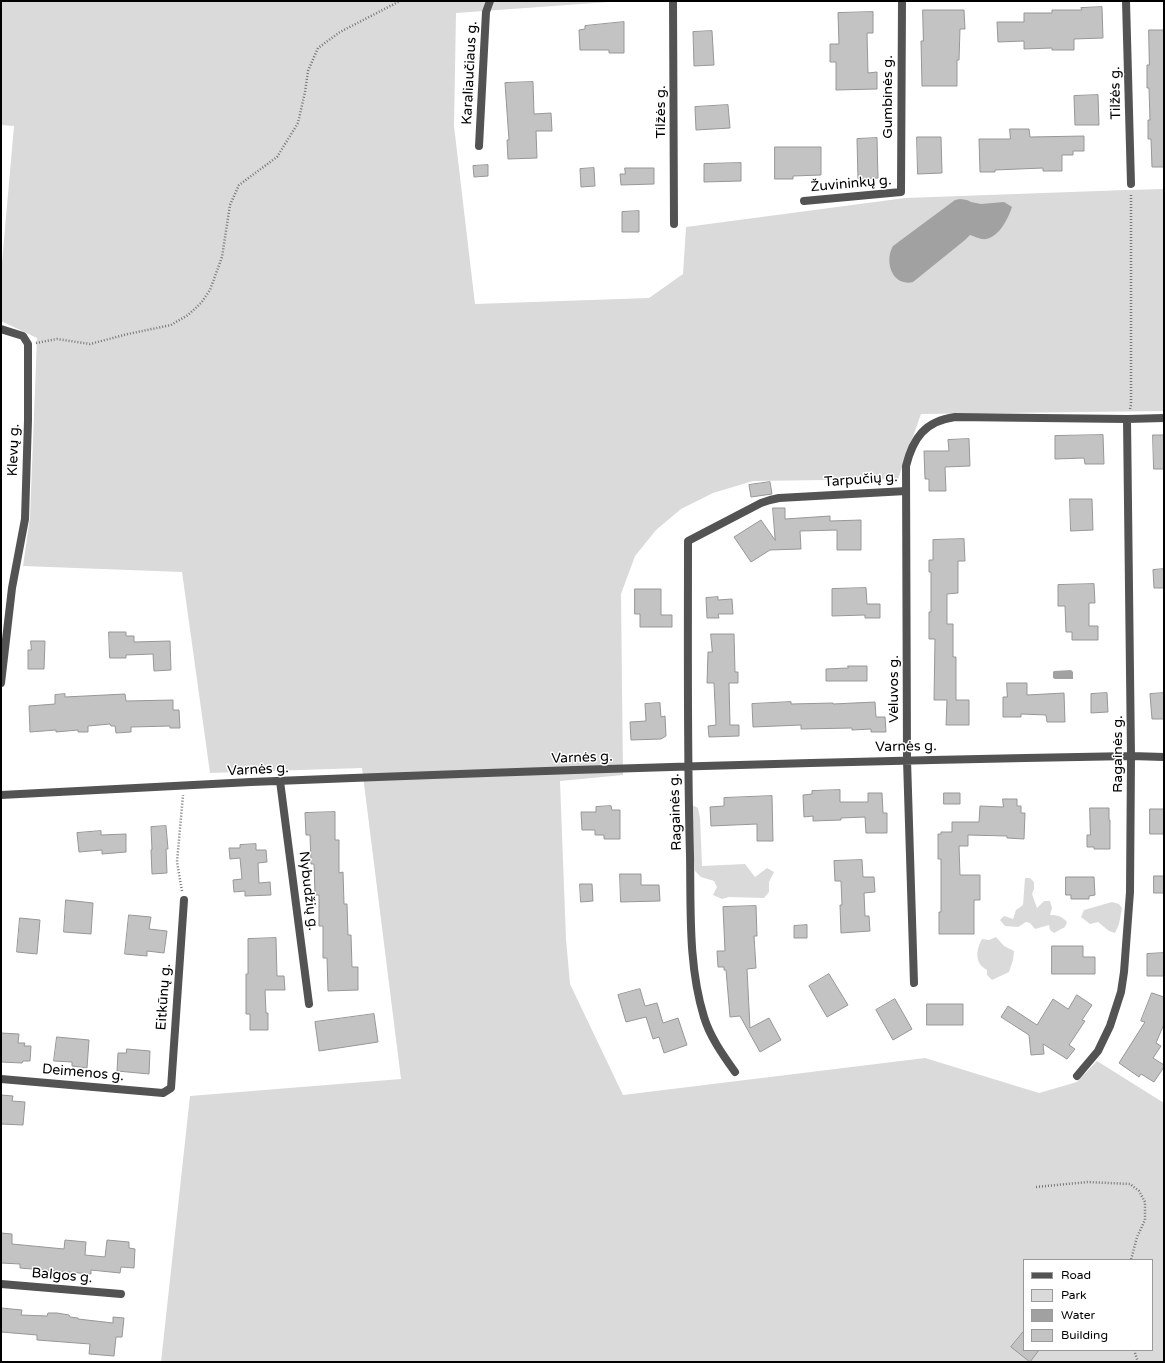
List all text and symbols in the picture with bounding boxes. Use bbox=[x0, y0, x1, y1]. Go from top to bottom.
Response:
street label: Karaliaučiaus g. bbox=[459, 21, 481, 125]
street label: Gumbinės g. bbox=[880, 55, 896, 139]
street label: Tilžės g. bbox=[1107, 66, 1125, 120]
street label: Tilžės g. bbox=[653, 85, 669, 139]
street label: Žuvininkų g. bbox=[810, 172, 892, 196]
street label: Klevų g. bbox=[5, 423, 23, 477]
street label: Tarpučių g. bbox=[824, 469, 898, 491]
street label: Vėluvos g. bbox=[886, 655, 902, 723]
street label: Ragainės g. bbox=[1110, 715, 1126, 793]
street label: Varnės g. bbox=[875, 738, 937, 756]
street label: Varnės g. bbox=[551, 749, 613, 767]
street label: Varnės g. bbox=[227, 760, 289, 780]
street label: Ragainės g. bbox=[666, 773, 686, 851]
street label: Nybudžių g. bbox=[295, 850, 321, 932]
street label: Eitkūnų g. bbox=[153, 963, 175, 1031]
street label: Deimenos g. bbox=[41, 1061, 125, 1085]
legend bbox=[1023, 1259, 1153, 1351]
street label: Balgos g. bbox=[31, 1265, 93, 1287]
text: Road bbox=[1061, 1268, 1091, 1282]
text: Park bbox=[1061, 1288, 1087, 1302]
text: Water bbox=[1061, 1308, 1095, 1322]
text: Building bbox=[1061, 1328, 1108, 1342]

